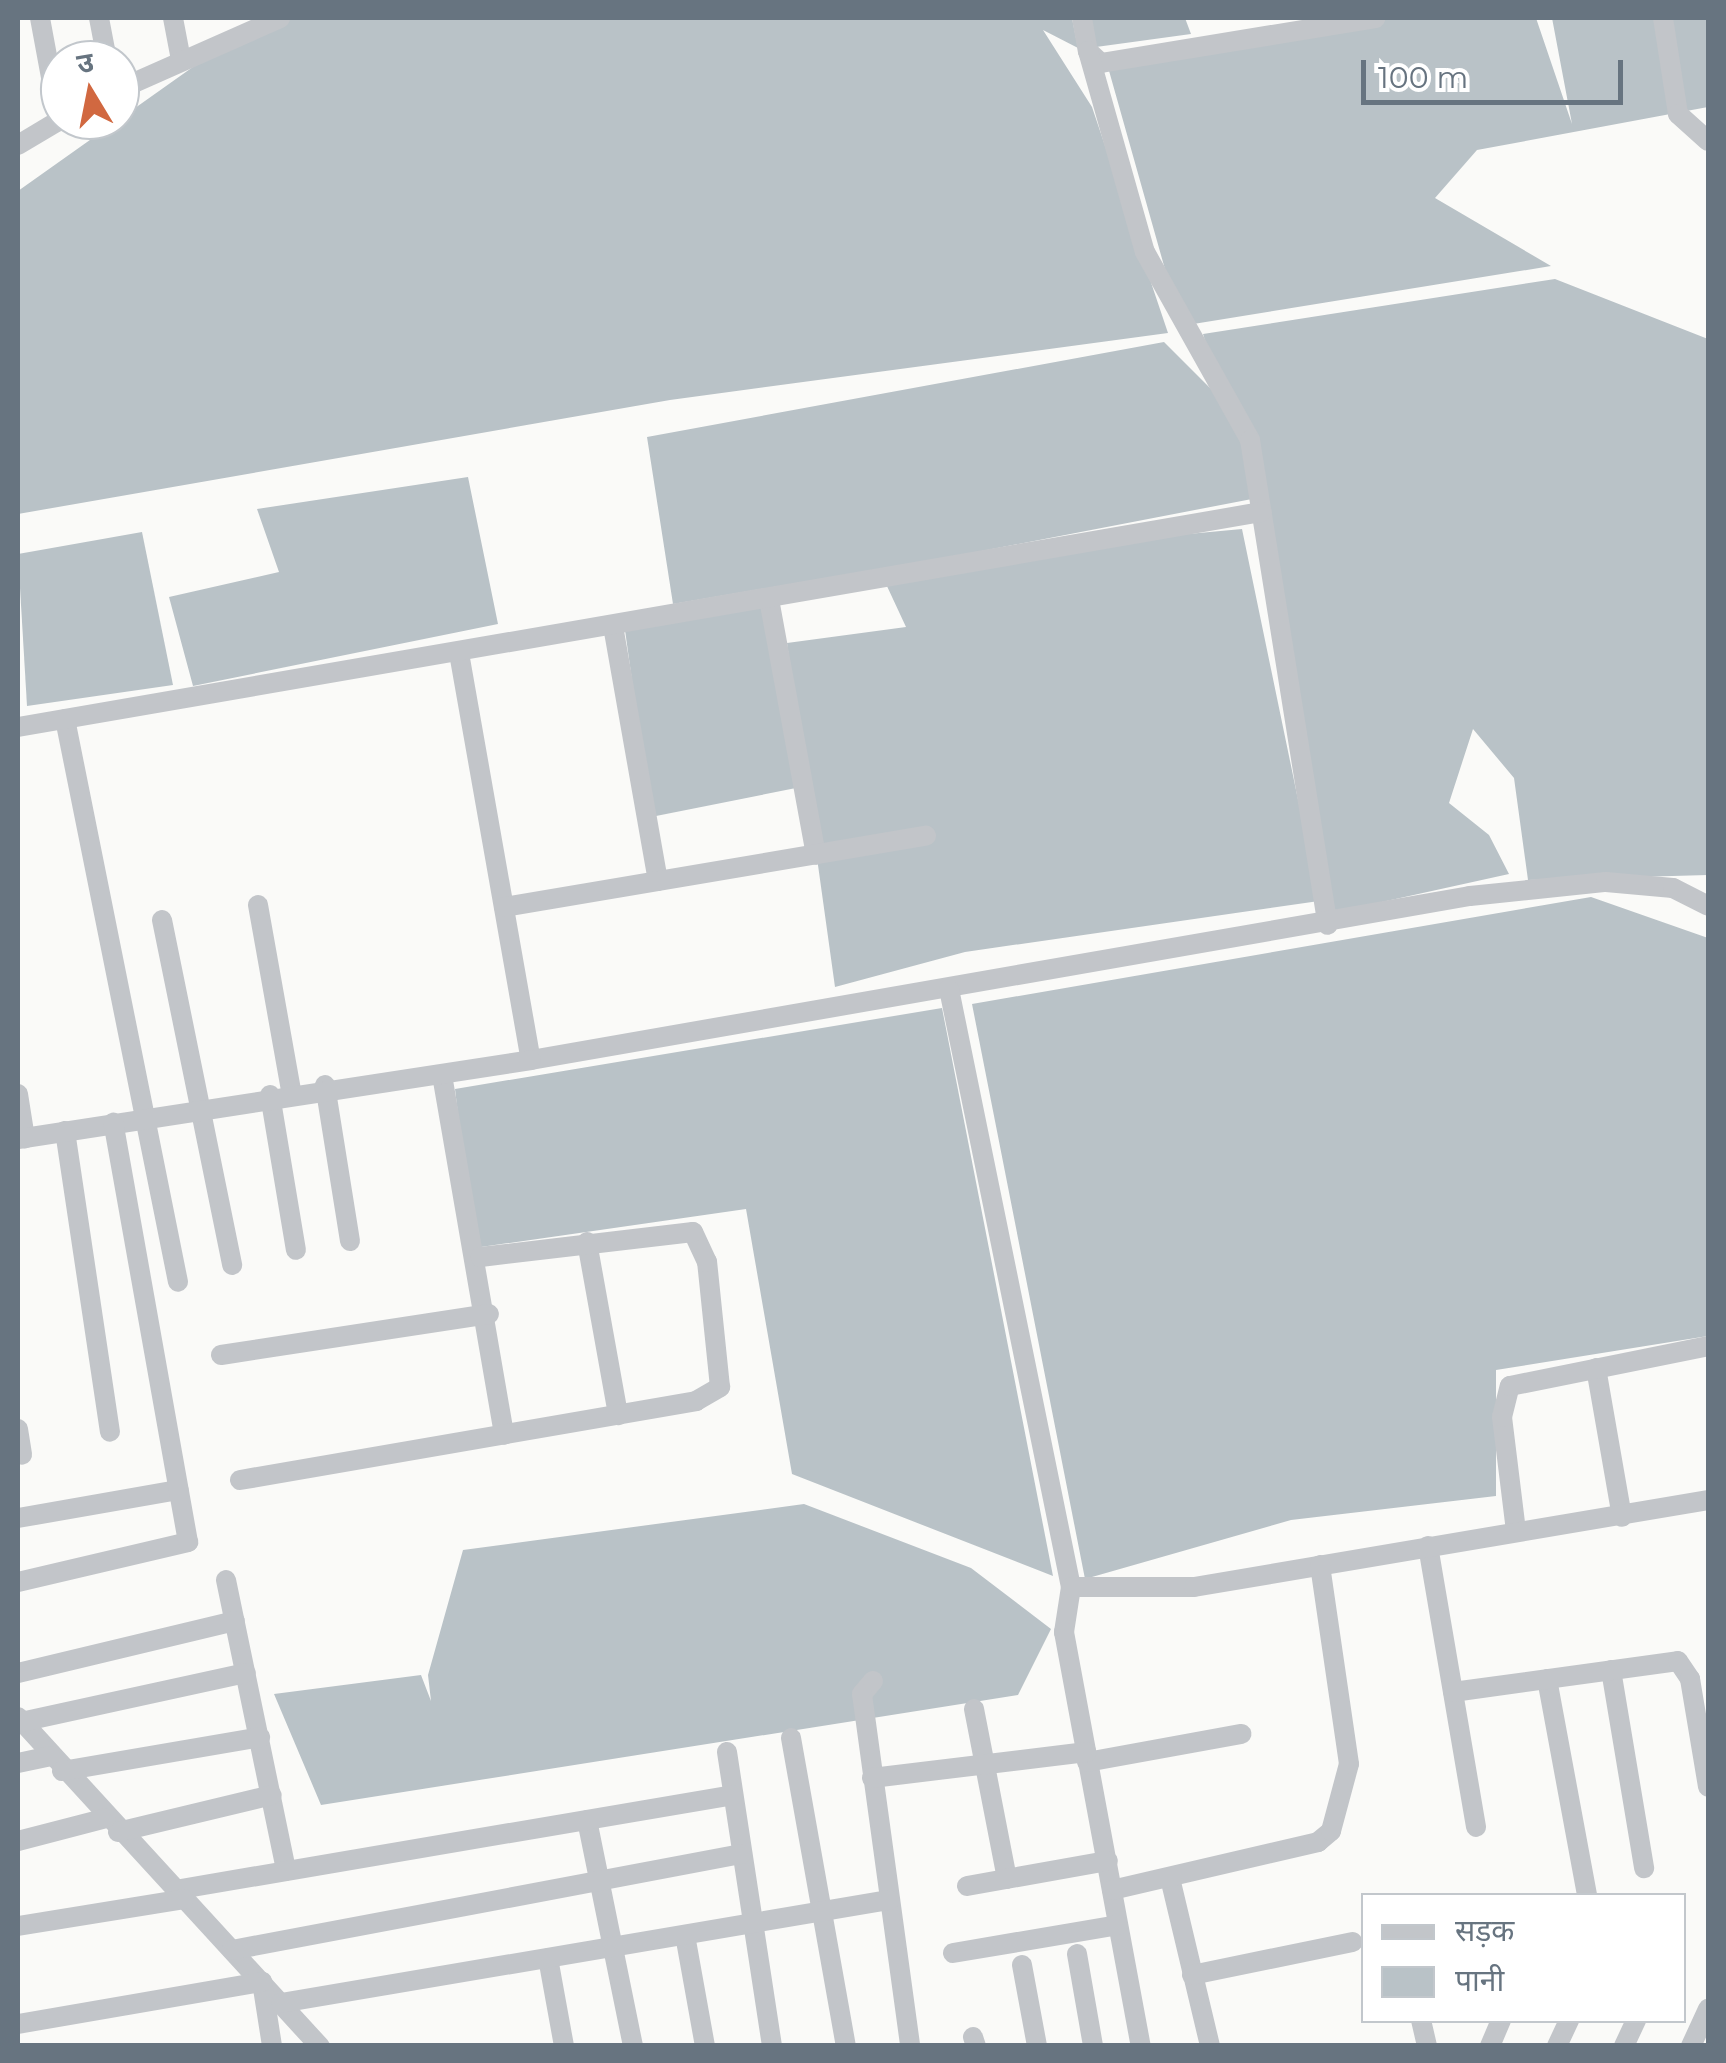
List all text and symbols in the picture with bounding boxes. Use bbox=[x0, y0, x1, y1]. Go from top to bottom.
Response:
north arrow bbox=[40, 40, 140, 140]
scale bar bbox=[1366, 40, 1628, 102]
text: उ bbox=[74, 44, 96, 81]
text: 100 m bbox=[1378, 59, 1468, 96]
legend bbox=[1361, 1893, 1686, 2023]
text: सड़क bbox=[1455, 1912, 1514, 1949]
text: पानी bbox=[1455, 1962, 1504, 1999]

